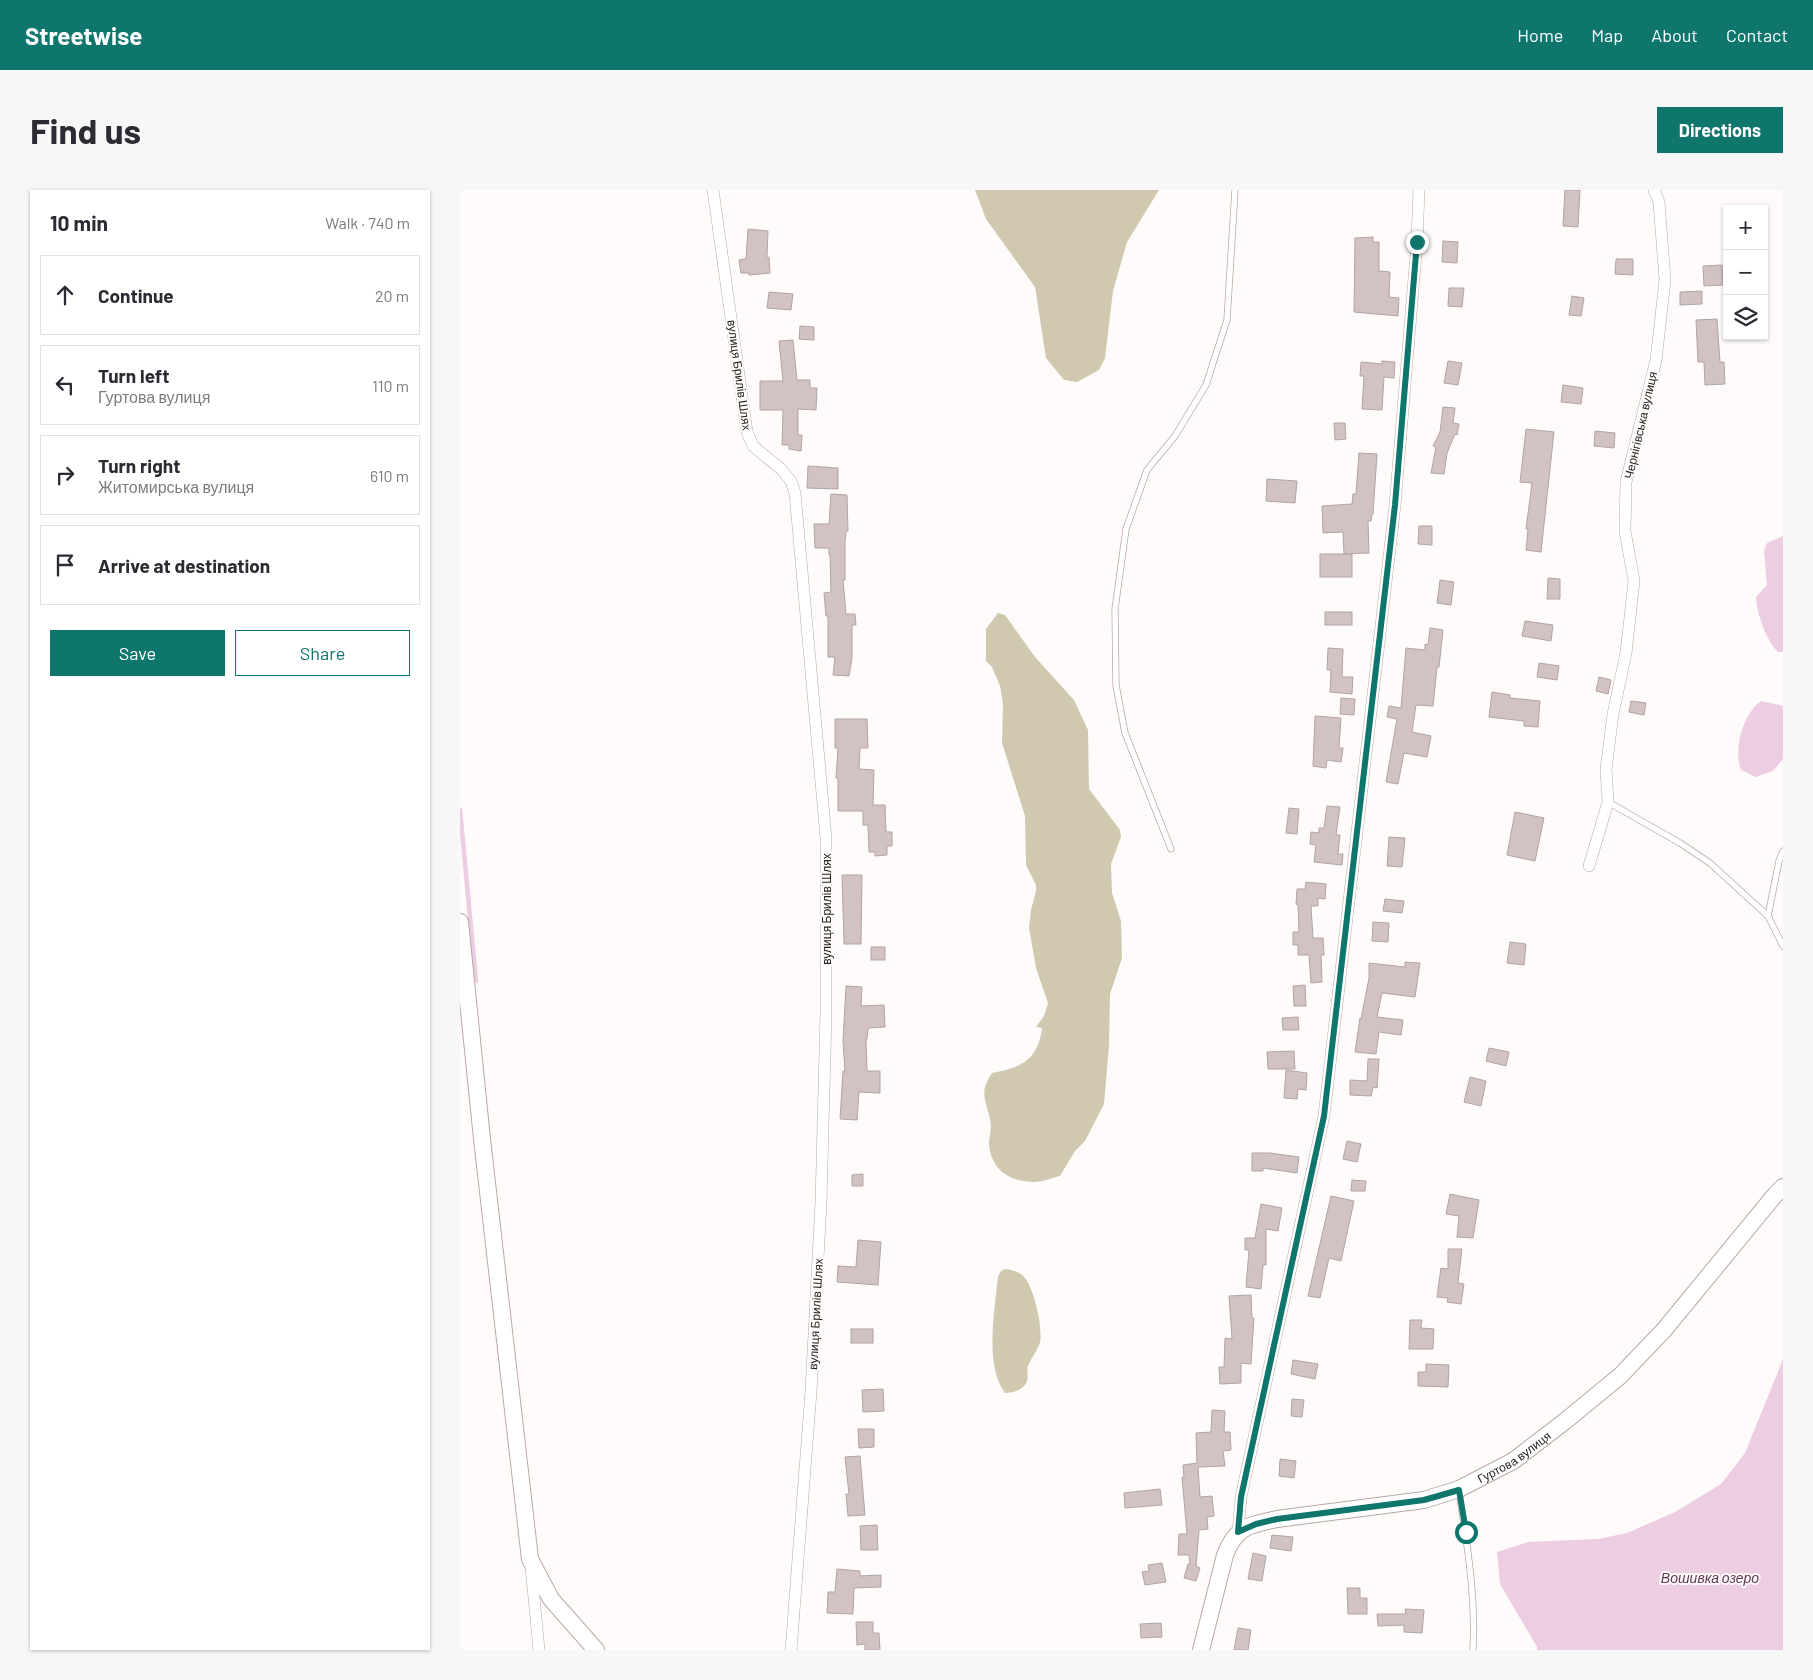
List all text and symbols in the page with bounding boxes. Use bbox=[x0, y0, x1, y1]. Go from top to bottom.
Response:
text: Streetwise bbox=[25, 21, 142, 50]
text: Home bbox=[1517, 24, 1563, 46]
text: Map bbox=[1591, 24, 1623, 46]
text: About bbox=[1651, 24, 1698, 46]
text: Contact bbox=[1726, 24, 1788, 46]
button: Directions bbox=[1657, 107, 1783, 153]
text: Find us bbox=[30, 109, 141, 151]
map controls bbox=[1723, 205, 1768, 340]
button: + bbox=[1723, 205, 1768, 250]
text: 10 min bbox=[50, 210, 108, 235]
text: Walk · 740 m bbox=[325, 213, 410, 232]
route end bbox=[1406, 231, 1429, 254]
button: − bbox=[1723, 250, 1768, 295]
icon: ahead bbox=[51, 281, 79, 309]
text: Continue bbox=[98, 284, 174, 307]
text: 20 m bbox=[375, 286, 409, 305]
button: layers bbox=[1723, 295, 1768, 340]
street label: вулиця Брилів Шлях bbox=[724, 319, 755, 431]
text: Turn left bbox=[98, 364, 169, 387]
street label: Чернігівська вулиця bbox=[1621, 370, 1660, 480]
icon: left bbox=[51, 371, 79, 399]
text: 110 m bbox=[372, 376, 409, 395]
text: Гуртова вулиця bbox=[98, 387, 210, 406]
text: Turn right bbox=[98, 454, 180, 477]
icon: right bbox=[51, 461, 79, 489]
text: 610 m bbox=[370, 466, 409, 485]
text: Житомирська вулиця bbox=[98, 477, 254, 496]
icon: arrive bbox=[51, 551, 79, 579]
text: Arrive at destination bbox=[98, 554, 270, 577]
button: Save bbox=[50, 630, 225, 676]
button: Share bbox=[235, 630, 410, 676]
street label: вулиця Брилів Шлях bbox=[819, 853, 834, 965]
street label: вулиця Брилів Шлях bbox=[805, 1258, 826, 1370]
street label: Гуртова вулиця bbox=[1475, 1428, 1553, 1485]
route start bbox=[1455, 1521, 1478, 1544]
water label: Вошивка озеро bbox=[1661, 1569, 1759, 1586]

